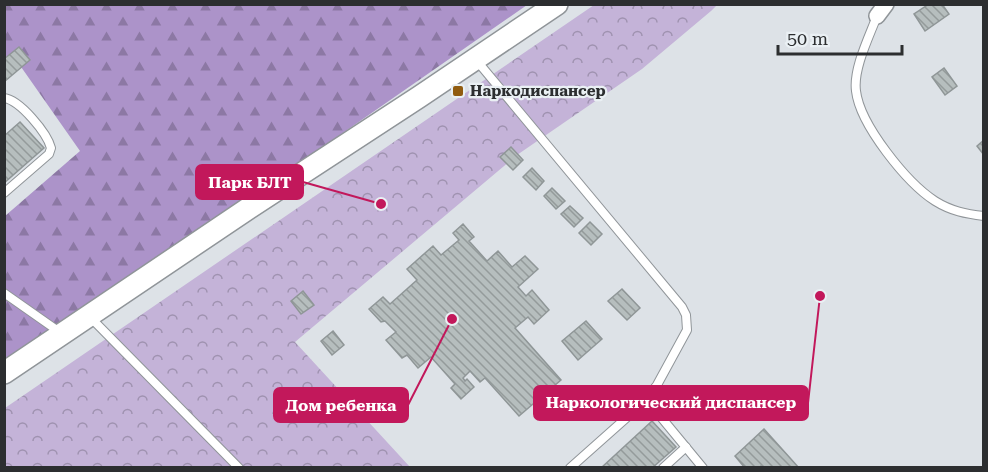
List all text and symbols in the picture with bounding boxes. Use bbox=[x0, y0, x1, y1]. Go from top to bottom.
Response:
scale bar bbox=[778, 18, 902, 56]
text: 50 m bbox=[787, 28, 828, 49]
place label: Наркодиспансер bbox=[470, 82, 606, 100]
marker: Наркодиспансер bbox=[451, 84, 465, 98]
callout: Парк БЛТ bbox=[196, 165, 303, 199]
text: Парк БЛТ bbox=[208, 173, 292, 192]
callout: Наркологический диспансер bbox=[534, 386, 808, 420]
callout: Дом ребенка bbox=[274, 388, 408, 422]
text: Наркологический диспансер bbox=[546, 393, 796, 412]
text: Дом ребенка bbox=[286, 396, 397, 415]

